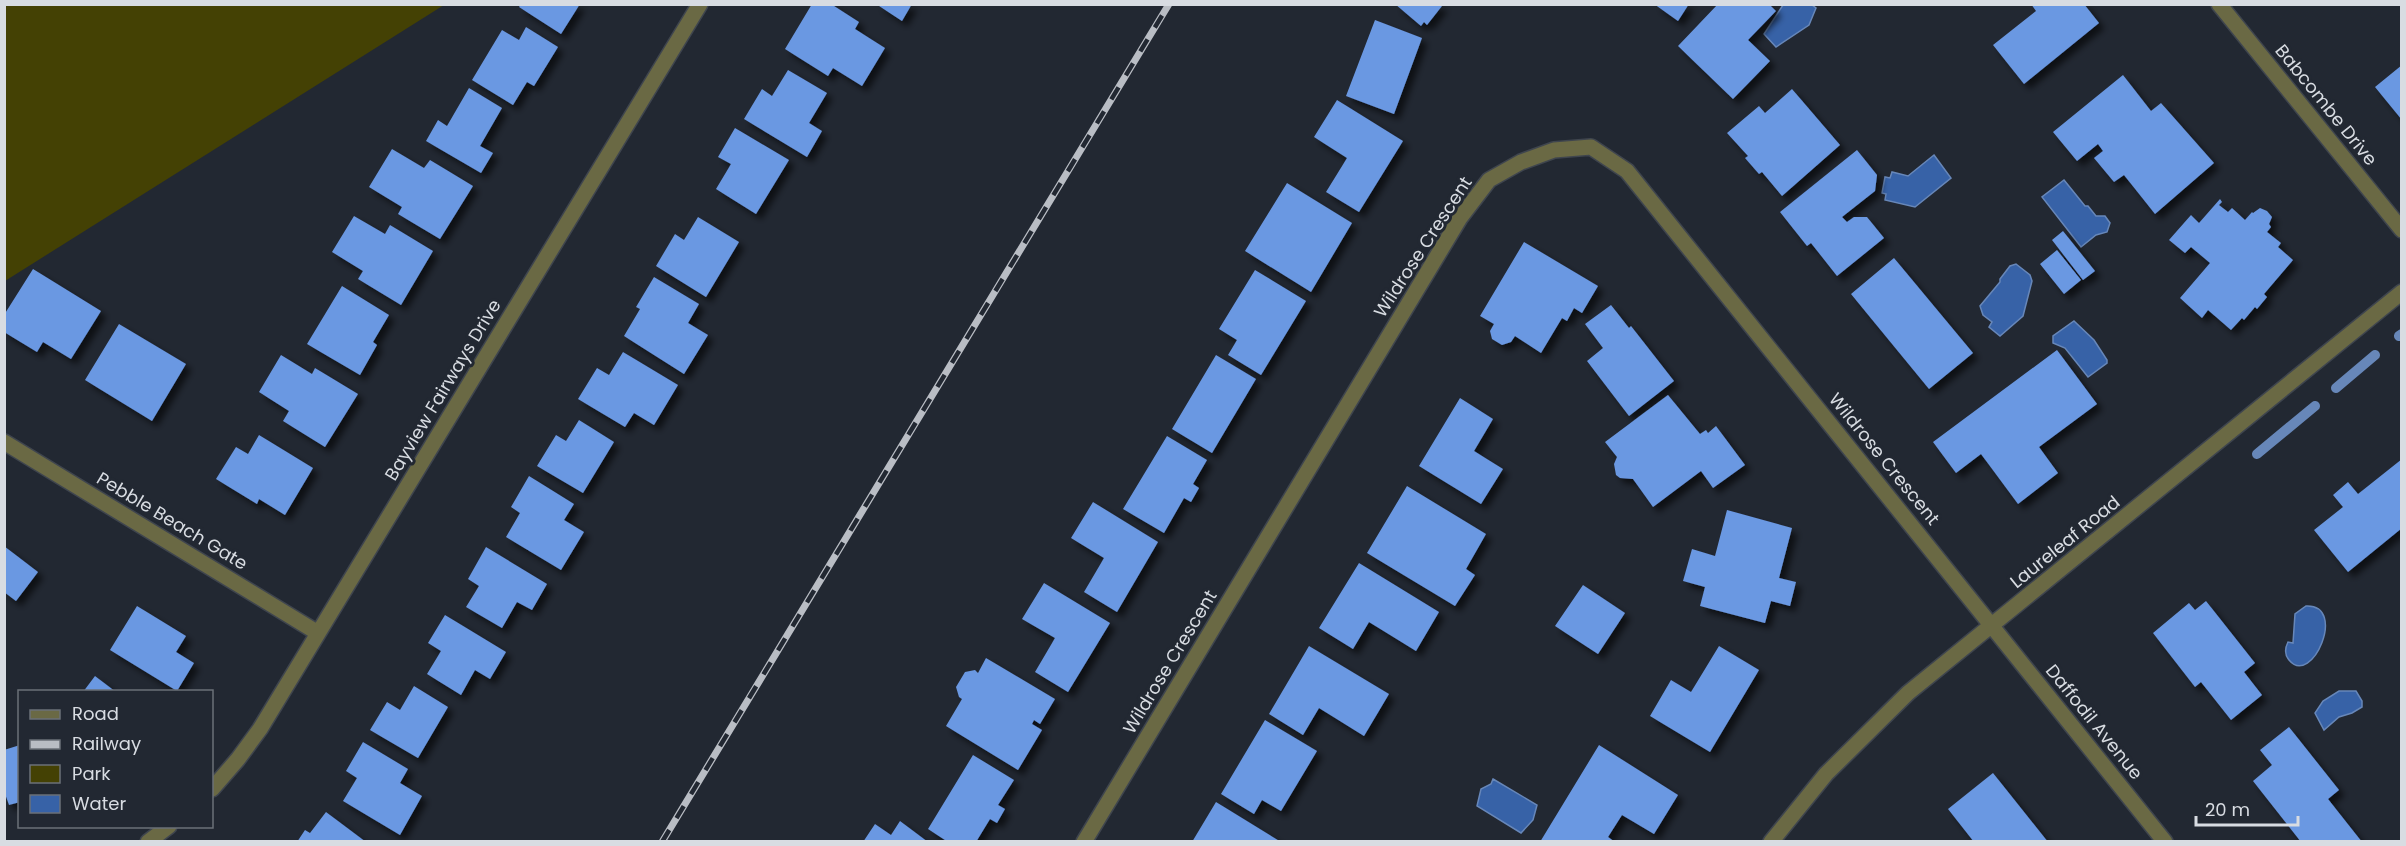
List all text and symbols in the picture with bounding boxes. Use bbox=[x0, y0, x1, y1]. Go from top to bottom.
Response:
street label: Babcombe Drive bbox=[2270, 39, 2383, 171]
street label: Wildrose Crescent bbox=[1368, 171, 1478, 322]
street label: Bayview Fairways Drive bbox=[378, 294, 507, 485]
street label: Wildrose Crescent bbox=[1823, 387, 1946, 530]
street label: Pebble Beach Gate bbox=[92, 466, 252, 576]
street label: Laureleaf Road bbox=[2005, 490, 2125, 594]
street label: Wildrose Crescent bbox=[1117, 585, 1222, 738]
street label: Daffodil Avenue bbox=[2040, 659, 2149, 785]
legend bbox=[18, 690, 213, 828]
text: Road bbox=[72, 701, 119, 726]
text: Railway bbox=[72, 731, 141, 756]
text: Park bbox=[72, 761, 111, 786]
scale bar bbox=[2196, 789, 2298, 827]
text: Water bbox=[72, 791, 126, 816]
text: 20 m bbox=[2205, 797, 2250, 822]

